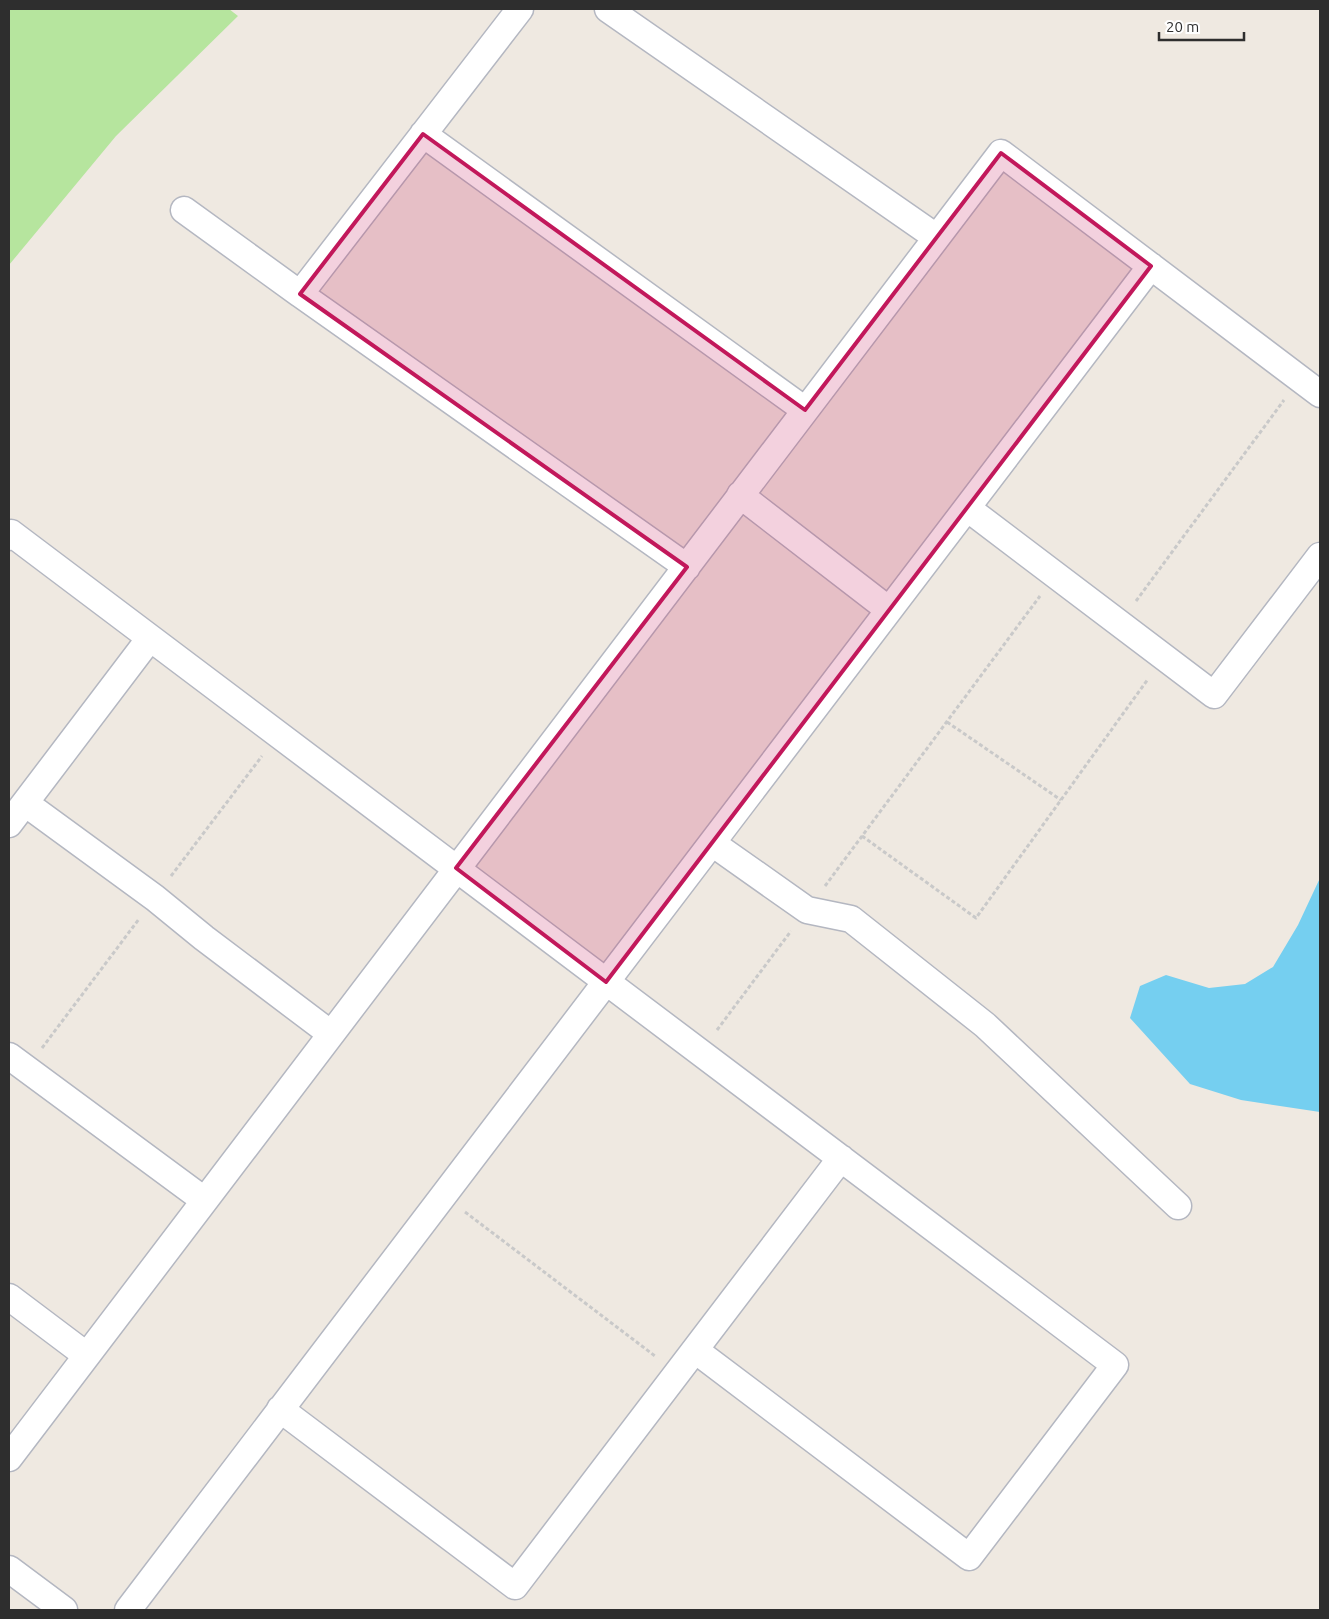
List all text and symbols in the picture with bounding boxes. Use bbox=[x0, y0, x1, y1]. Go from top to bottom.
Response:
scale bar bbox=[1159, 10, 1244, 42]
text: 20 m bbox=[1166, 18, 1199, 35]

